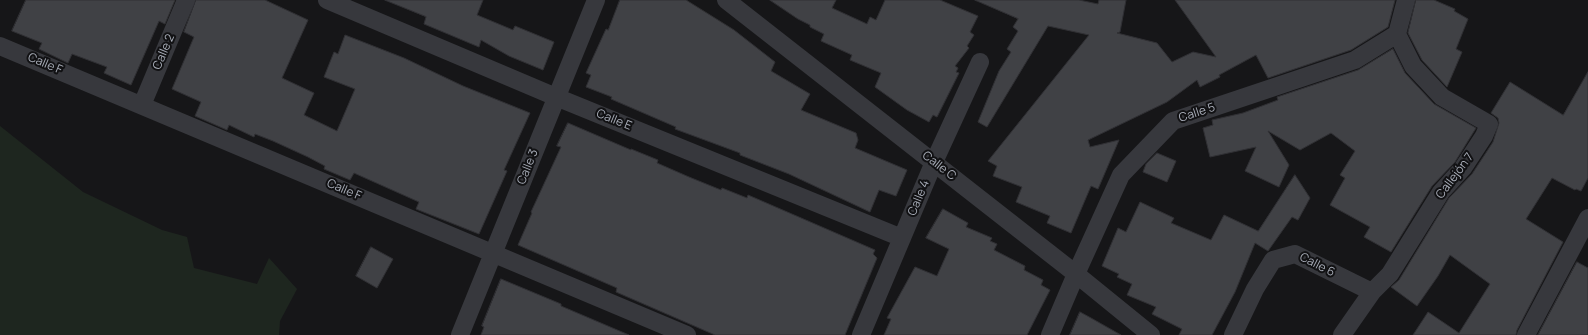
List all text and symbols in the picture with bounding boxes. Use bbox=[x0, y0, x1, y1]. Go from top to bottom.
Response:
street label: Calle 2 bbox=[150, 32, 178, 72]
street label: Calle F bbox=[25, 50, 65, 78]
street label: Calle 5 bbox=[1177, 100, 1217, 126]
street label: Calle E bbox=[594, 106, 634, 134]
street label: Calle 3 bbox=[514, 147, 542, 187]
street label: Calle C bbox=[919, 148, 959, 184]
street label: Callejón 7 bbox=[1433, 150, 1477, 202]
street label: Calle F bbox=[324, 176, 364, 204]
street label: Calle 4 bbox=[905, 178, 933, 218]
street label: Calle 6 bbox=[1297, 250, 1337, 280]

